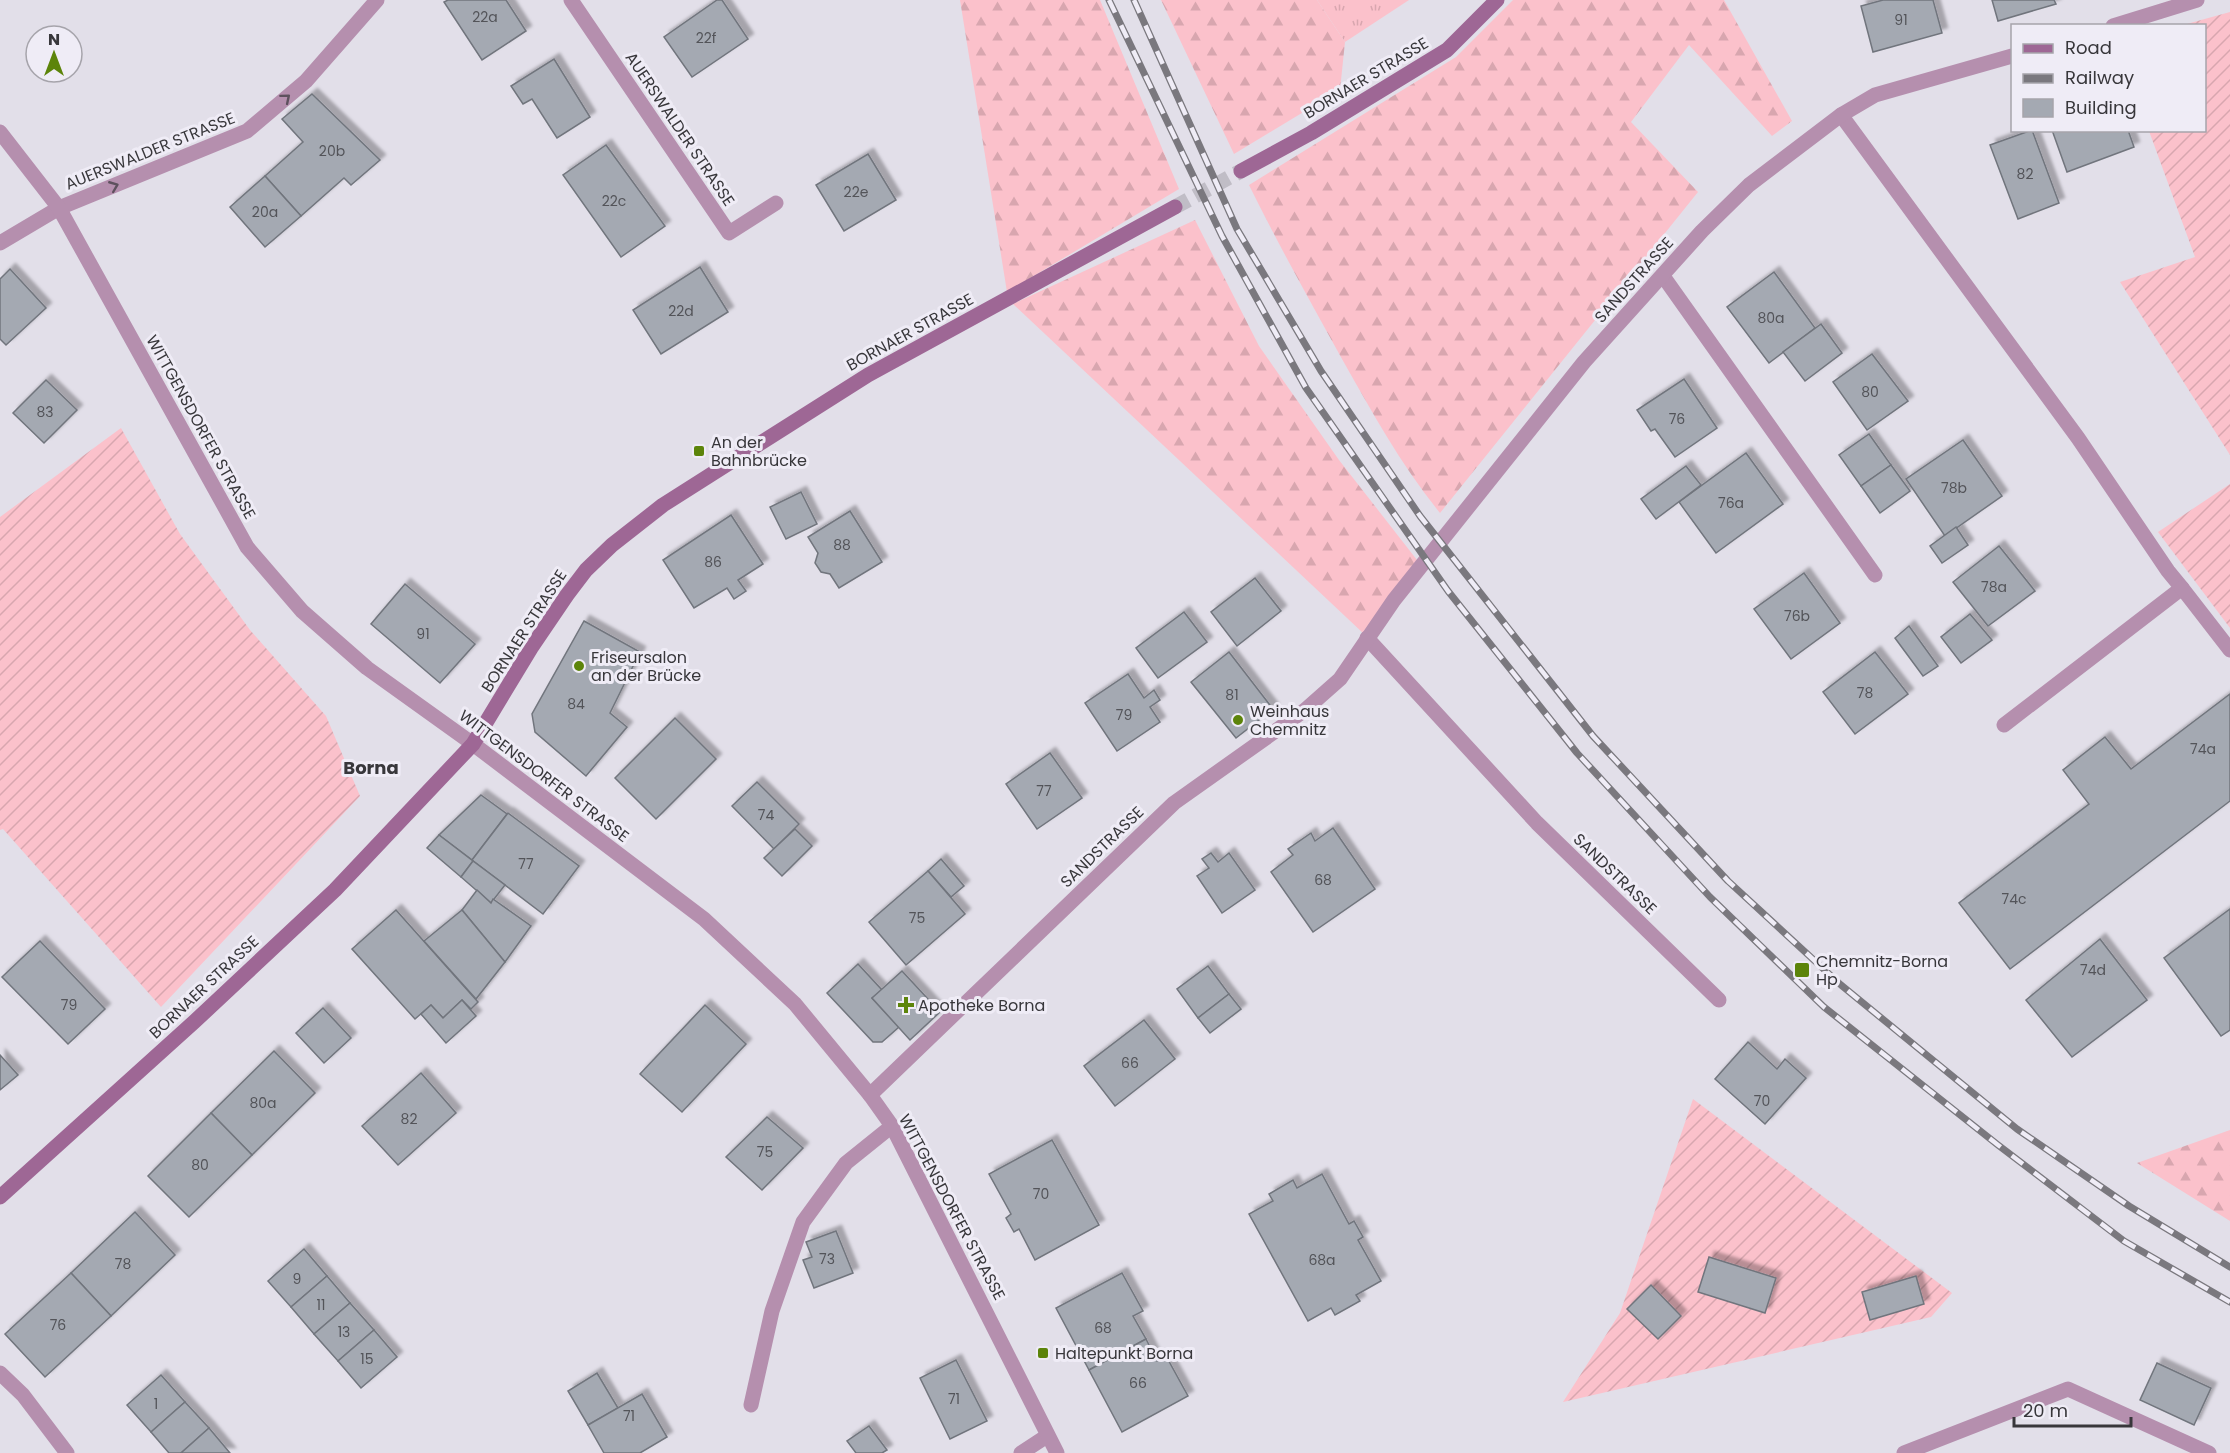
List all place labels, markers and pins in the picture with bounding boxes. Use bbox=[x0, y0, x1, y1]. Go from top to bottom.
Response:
place label: An der Bahnbrücke bbox=[711, 431, 807, 472]
marker: An der Bahnbrücke bbox=[692, 444, 706, 458]
place label: Friseursalon an der Brücke bbox=[591, 646, 701, 687]
marker: Friseursalon an der Brücke bbox=[572, 659, 586, 673]
place label: Weinhaus Chemnitz bbox=[1250, 700, 1329, 741]
marker: Weinhaus Chemnitz bbox=[1231, 713, 1245, 727]
place label: Chemnitz-Borna Hp bbox=[1816, 950, 1948, 991]
marker: Chemnitz-Borna Hp bbox=[1793, 961, 1811, 979]
place label: Apotheke Borna bbox=[918, 994, 1045, 1017]
marker: Apotheke Borna bbox=[899, 998, 913, 1012]
place label: Haltepunkt Borna bbox=[1055, 1342, 1193, 1365]
marker: Haltepunkt Borna bbox=[1036, 1346, 1050, 1360]

